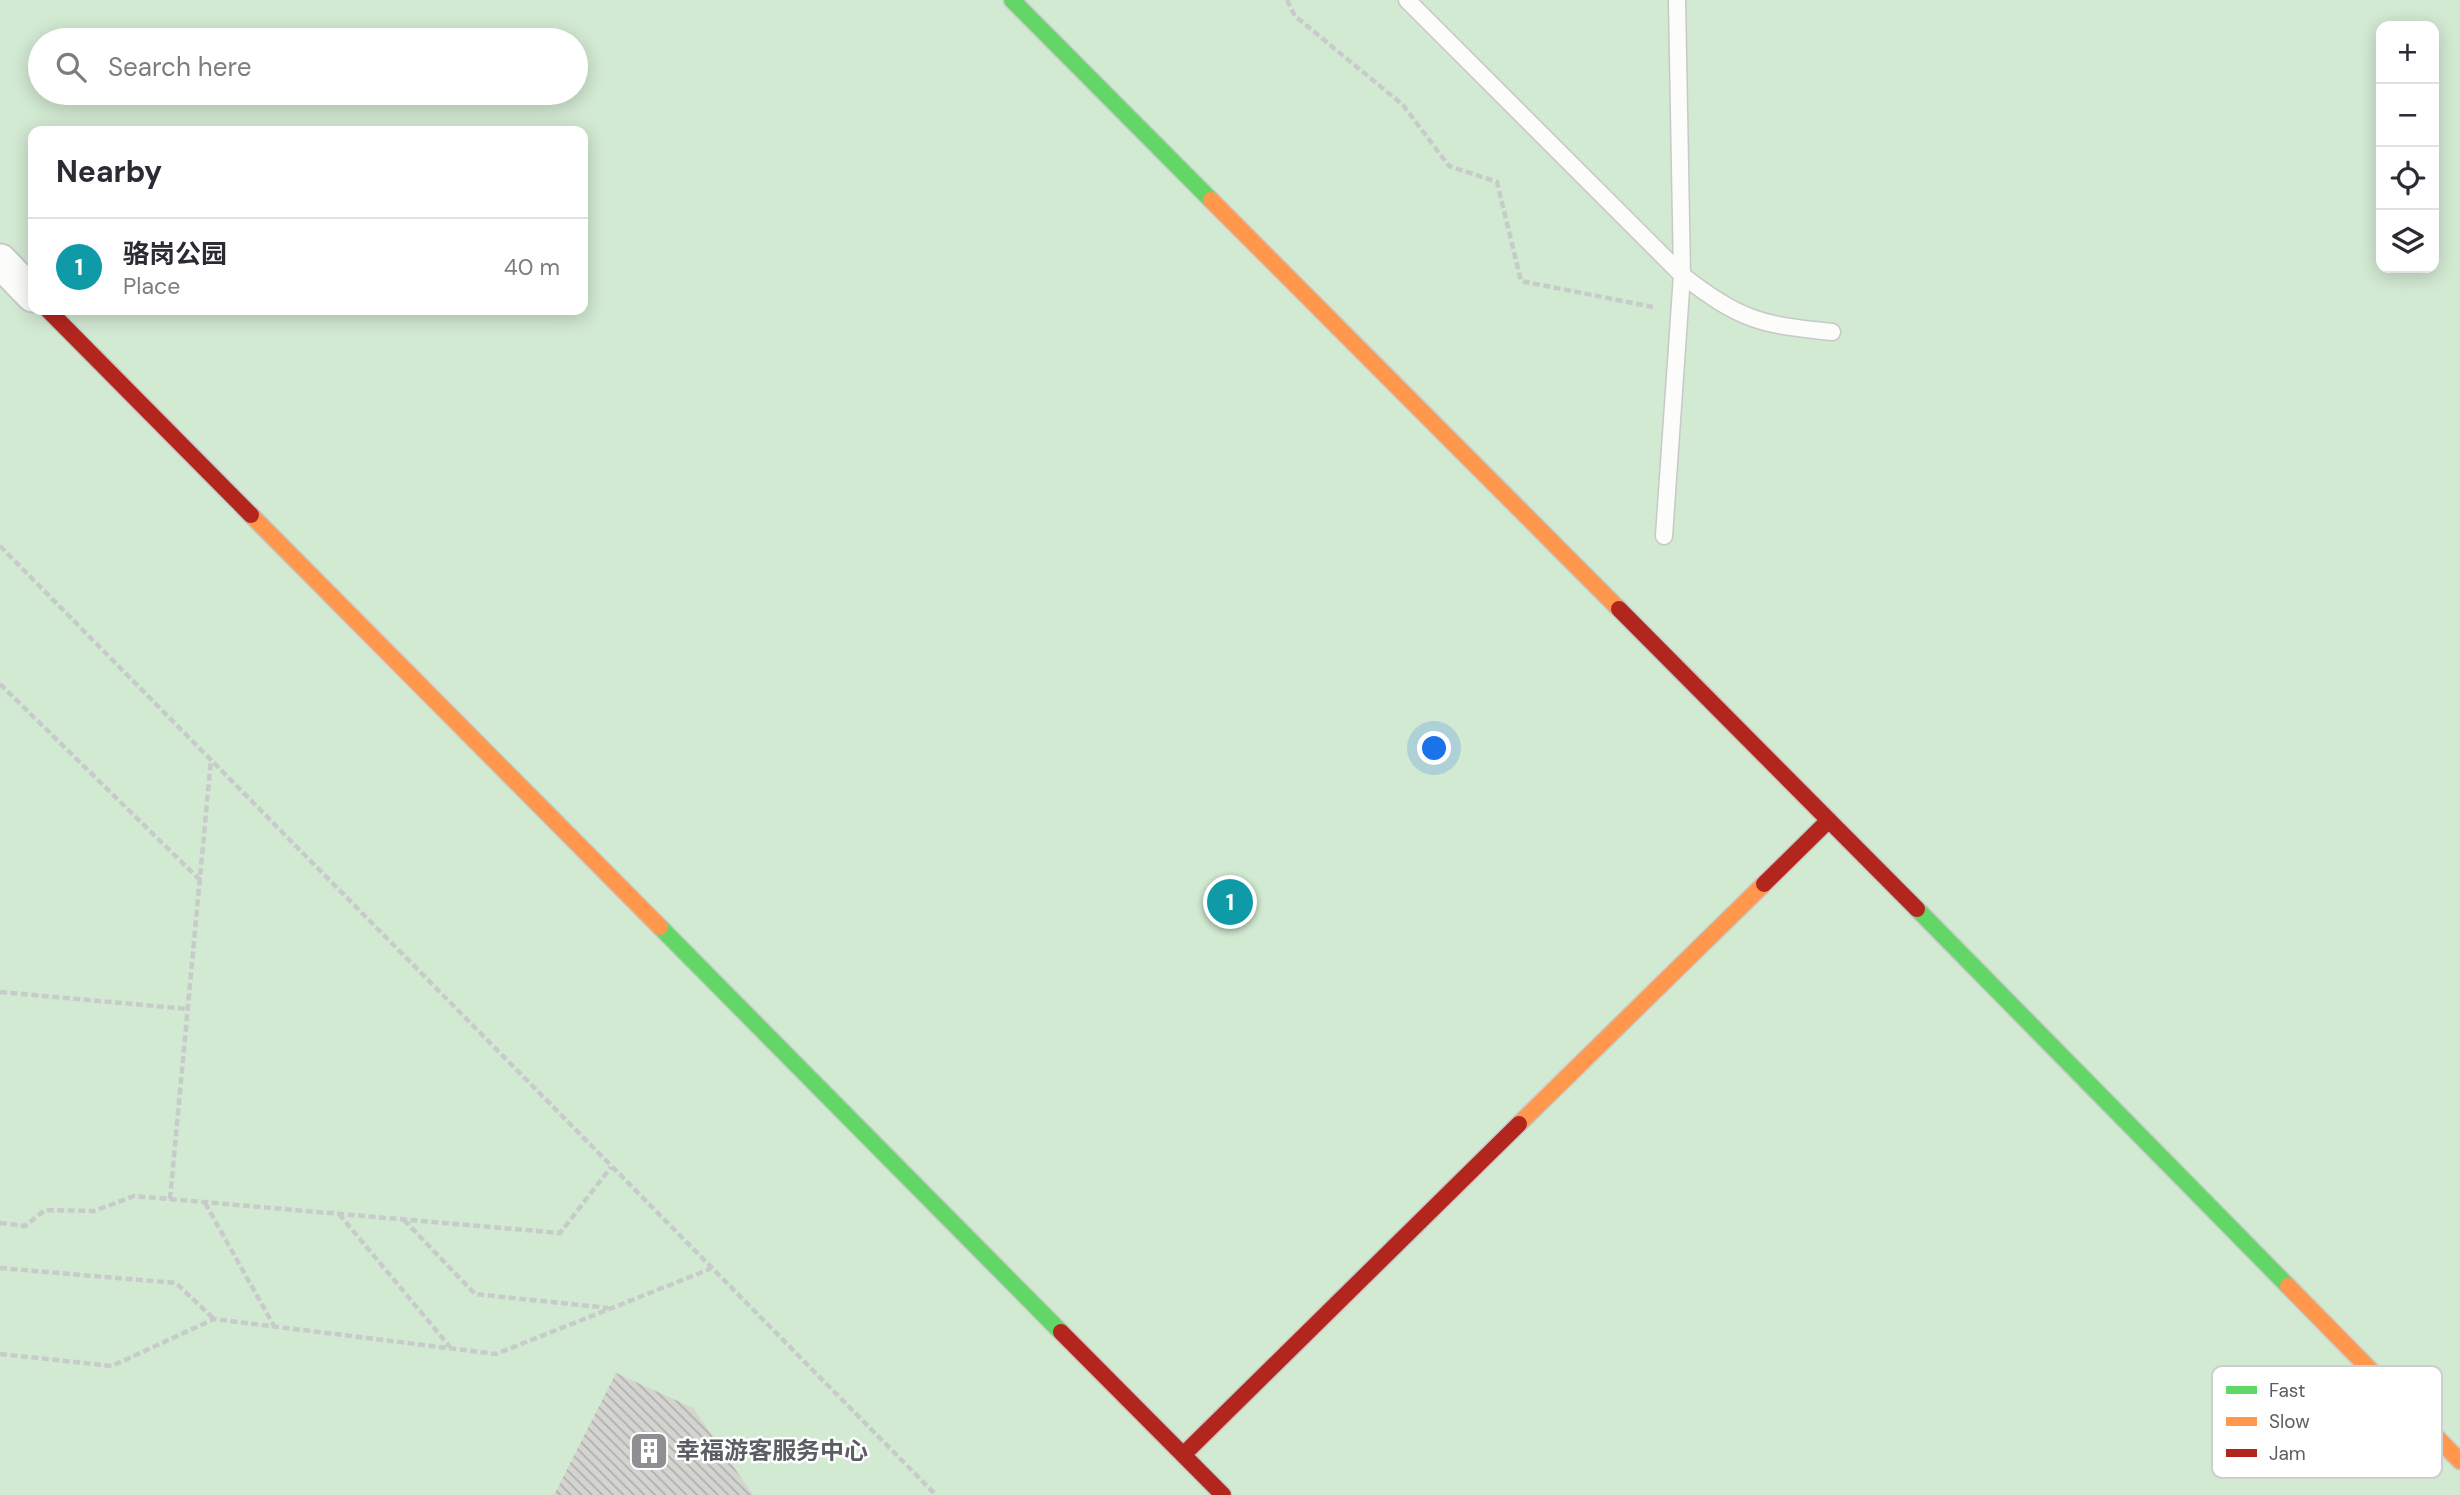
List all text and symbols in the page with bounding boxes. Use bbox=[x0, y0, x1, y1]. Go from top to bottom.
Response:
map controls bbox=[2376, 21, 2439, 273]
button: + bbox=[2376, 21, 2439, 84]
search box bbox=[28, 28, 588, 105]
icon: search bbox=[52, 48, 90, 86]
text: Search here bbox=[108, 50, 251, 84]
button: − bbox=[2376, 84, 2439, 147]
button: locate bbox=[2376, 147, 2439, 210]
text: Nearby bbox=[56, 152, 162, 191]
button: layers bbox=[2376, 210, 2439, 273]
text: 骆岗公园 bbox=[123, 237, 227, 271]
text: 1 bbox=[75, 252, 83, 282]
text: 40 m bbox=[504, 252, 560, 282]
text: Place bbox=[123, 271, 180, 301]
your location bbox=[1417, 731, 1451, 765]
pin: 1 bbox=[1207, 876, 1253, 928]
legend bbox=[2212, 1366, 2442, 1478]
text: Fast bbox=[2269, 1378, 2305, 1403]
text: Slow bbox=[2269, 1409, 2310, 1434]
building icon: 幸福游客服务中心 bbox=[628, 1430, 670, 1472]
place label: 幸福游客服务中心 bbox=[676, 1435, 868, 1466]
text: Jam bbox=[2269, 1441, 2306, 1466]

